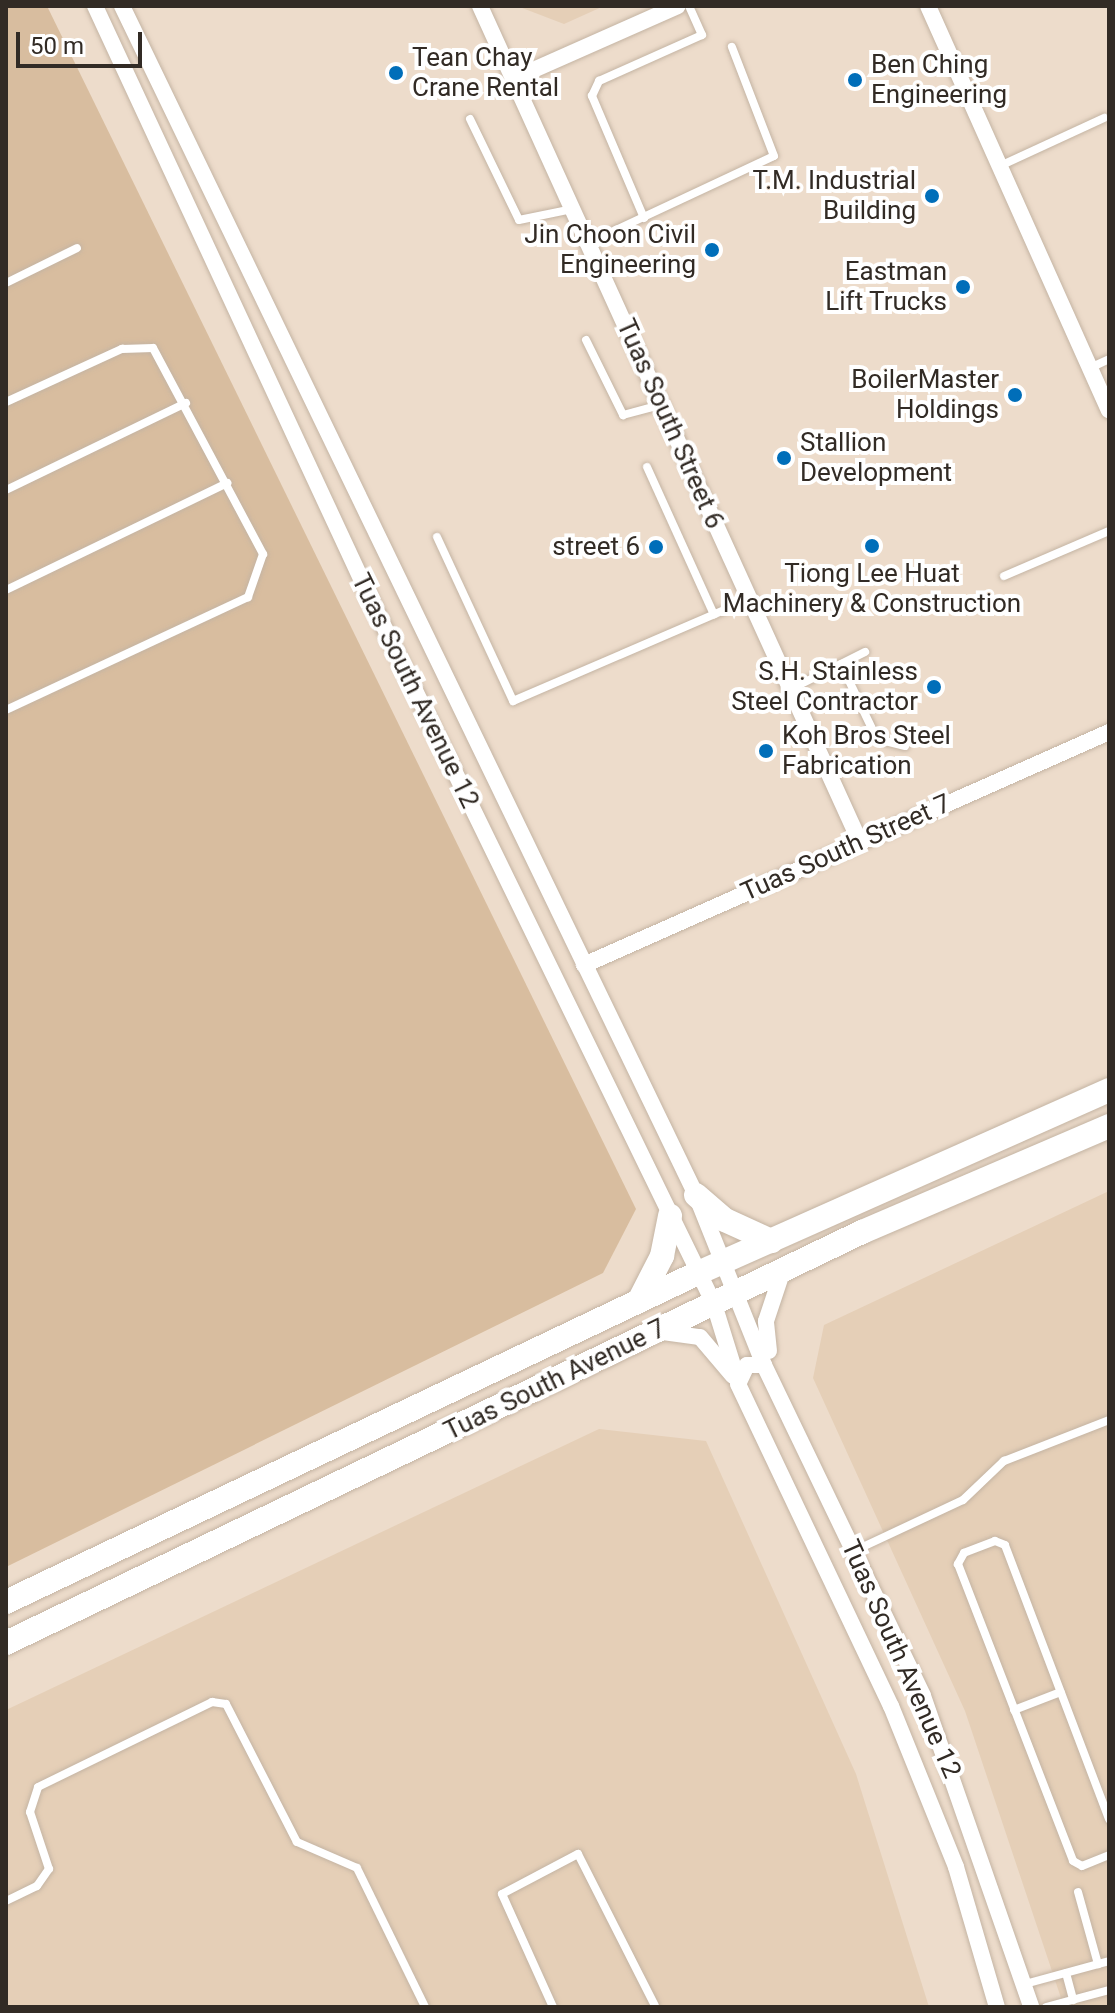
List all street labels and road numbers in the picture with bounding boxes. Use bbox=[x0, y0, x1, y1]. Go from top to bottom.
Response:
street label: Tuas South Street 6 bbox=[610, 314, 730, 534]
street label: Tuas South Avenue 12 bbox=[345, 569, 485, 813]
street label: Tuas South Street 7 bbox=[736, 788, 956, 908]
street label: Tuas South Avenue 7 bbox=[439, 1313, 671, 1447]
street label: Tuas South Avenue 12 bbox=[834, 1535, 968, 1783]

